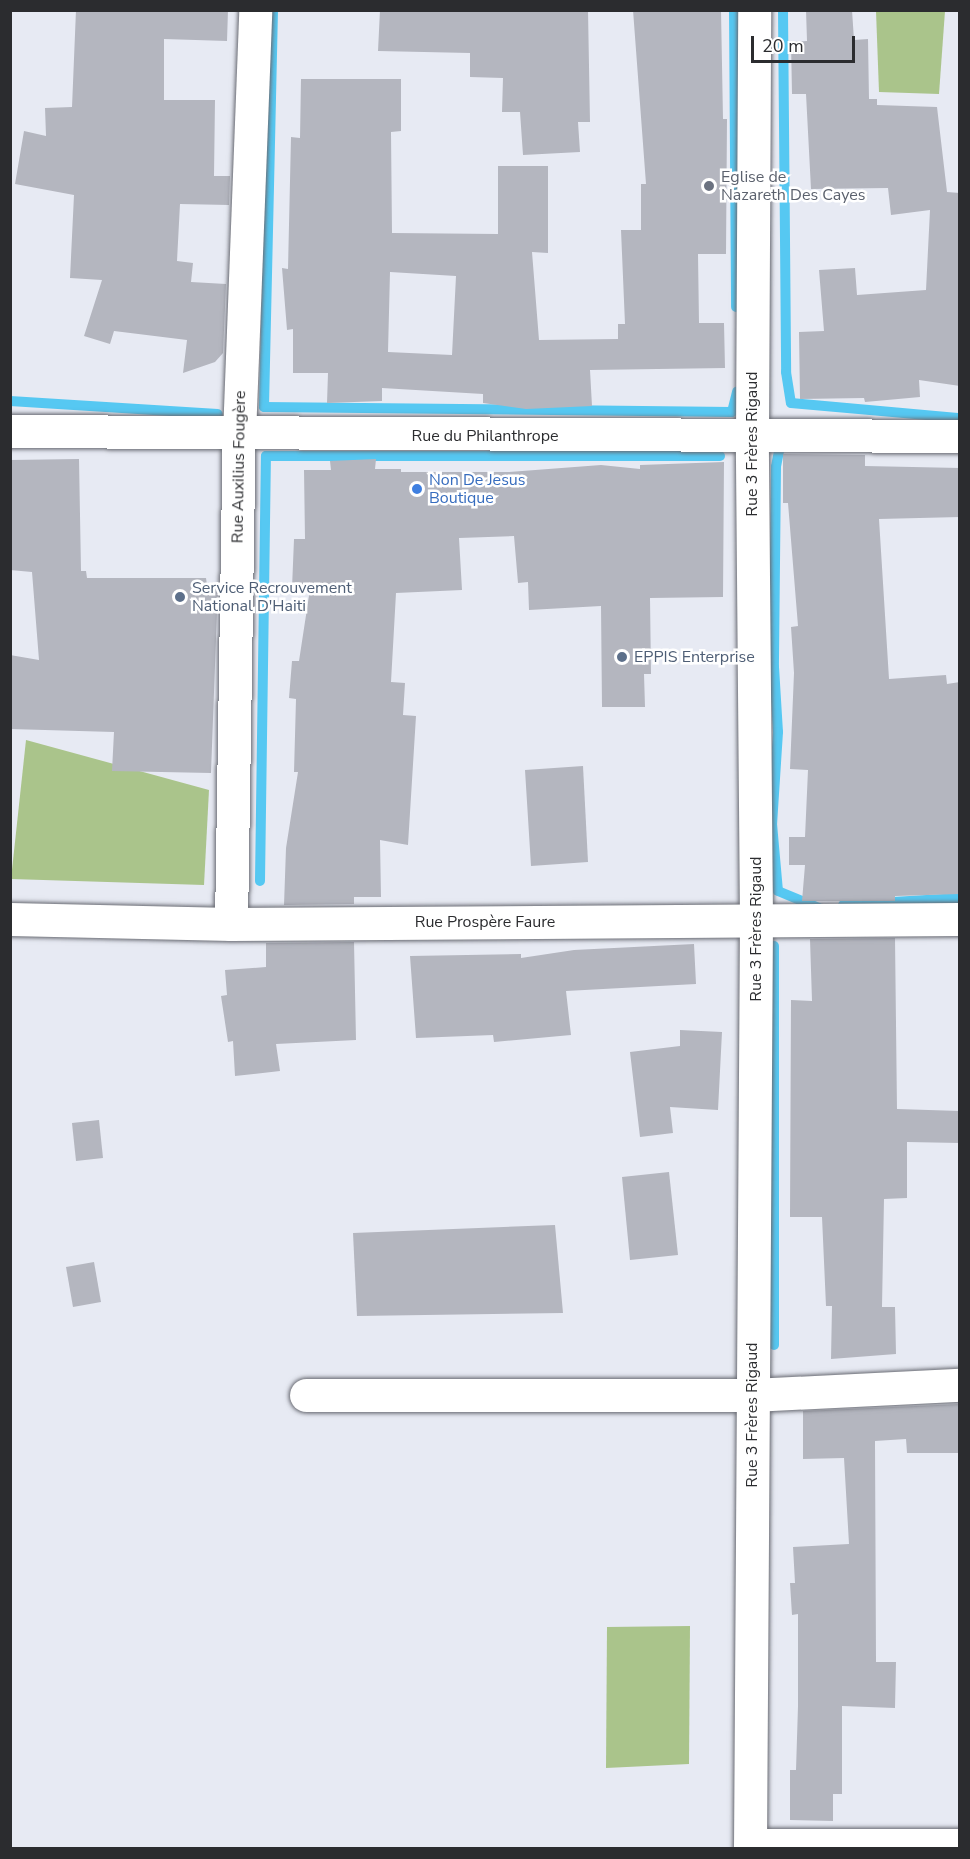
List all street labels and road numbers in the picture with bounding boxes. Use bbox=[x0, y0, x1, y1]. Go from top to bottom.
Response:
street label: Rue 3 Frères Rigaud bbox=[742, 371, 762, 517]
street label: Rue Auxilius Fougère bbox=[228, 391, 250, 543]
street label: Rue du Philanthrope bbox=[411, 426, 559, 446]
street label: Rue 3 Frères Rigaud bbox=[746, 856, 766, 1002]
street label: Rue Prospère Faure bbox=[415, 912, 555, 932]
street label: Rue 3 Frères Rigaud bbox=[742, 1342, 762, 1488]

